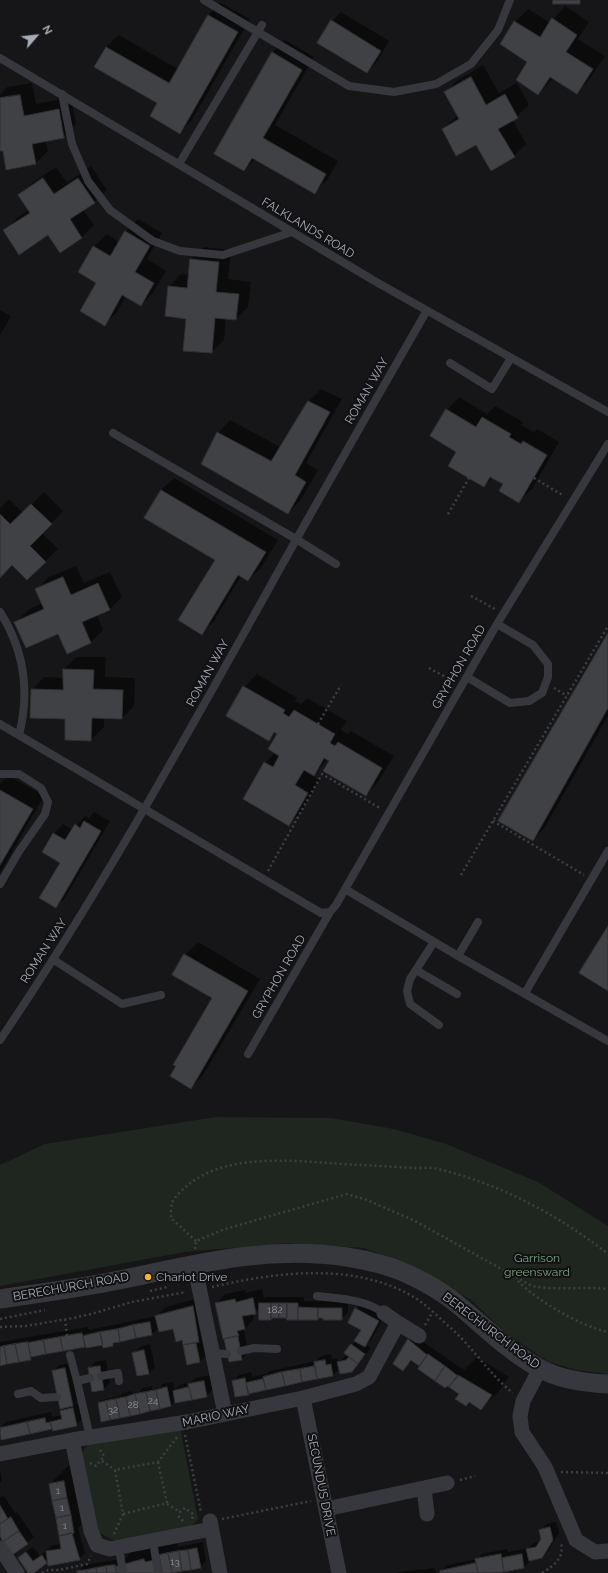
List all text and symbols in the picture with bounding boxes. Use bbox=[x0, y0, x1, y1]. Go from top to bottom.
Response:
north arrow bbox=[16, 16, 56, 56]
text: N bbox=[39, 23, 55, 37]
street label: FALKLANDS ROAD bbox=[259, 195, 357, 261]
street label: ROMAN WAY bbox=[342, 355, 392, 427]
street label: GRYPHON ROAD bbox=[429, 622, 489, 712]
street label: ROMAN WAY bbox=[184, 637, 232, 709]
street label: ROMAN WAY bbox=[18, 916, 70, 986]
street label: GRYPHON ROAD bbox=[249, 932, 309, 1022]
park label: Garrison greensward bbox=[504, 1251, 570, 1279]
street label: BERECHURCH ROAD bbox=[12, 1270, 130, 1304]
place label: Chariot Drive bbox=[156, 1270, 227, 1284]
marker: Chariot Drive bbox=[143, 1272, 153, 1282]
street label: BERECHURCH ROAD bbox=[440, 1290, 542, 1372]
house number: 182 bbox=[267, 1304, 283, 1316]
house number: 24 bbox=[148, 1395, 158, 1407]
house number: 28 bbox=[127, 1399, 139, 1411]
street label: MARIO WAY bbox=[181, 1402, 251, 1430]
house number: 32 bbox=[108, 1404, 118, 1416]
street label: SECUNDUS DRIVE bbox=[304, 1433, 338, 1537]
house number: 1 bbox=[56, 1485, 60, 1497]
house number: 1 bbox=[60, 1502, 64, 1514]
house number: 1 bbox=[63, 1520, 67, 1532]
house number: 13 bbox=[170, 1556, 180, 1568]

